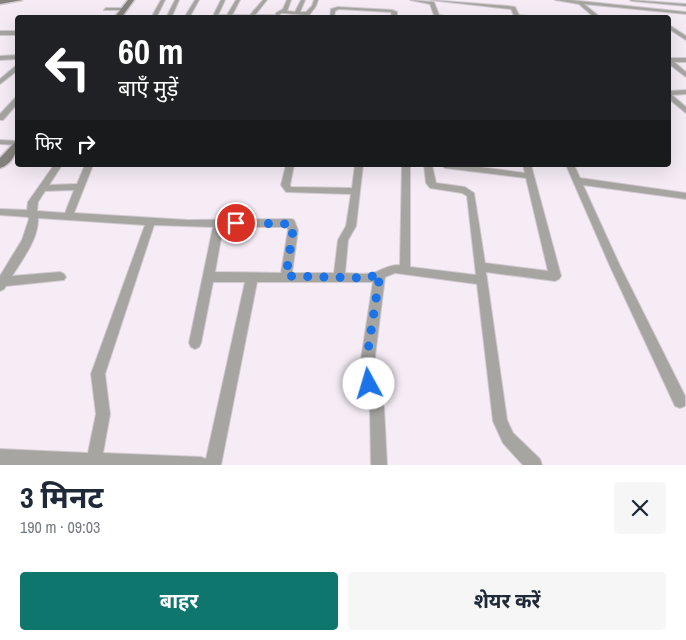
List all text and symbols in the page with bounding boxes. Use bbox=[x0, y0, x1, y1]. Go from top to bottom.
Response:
text: 60 m bbox=[118, 28, 183, 75]
icon: left bbox=[35, 35, 100, 100]
text: बाएँ मुड़ें bbox=[118, 73, 178, 103]
text: फिर bbox=[35, 130, 62, 156]
icon: right bbox=[72, 130, 100, 158]
pin bbox=[215, 202, 257, 244]
icon: arrive bbox=[222, 209, 250, 237]
position arrow bbox=[342, 357, 394, 409]
text: 3 मिनट bbox=[20, 477, 104, 517]
button: close bbox=[614, 482, 666, 534]
text: 190 m · 09:03 bbox=[20, 516, 100, 538]
button: बाहर bbox=[20, 572, 338, 630]
button: शेयर करें bbox=[348, 572, 666, 630]

